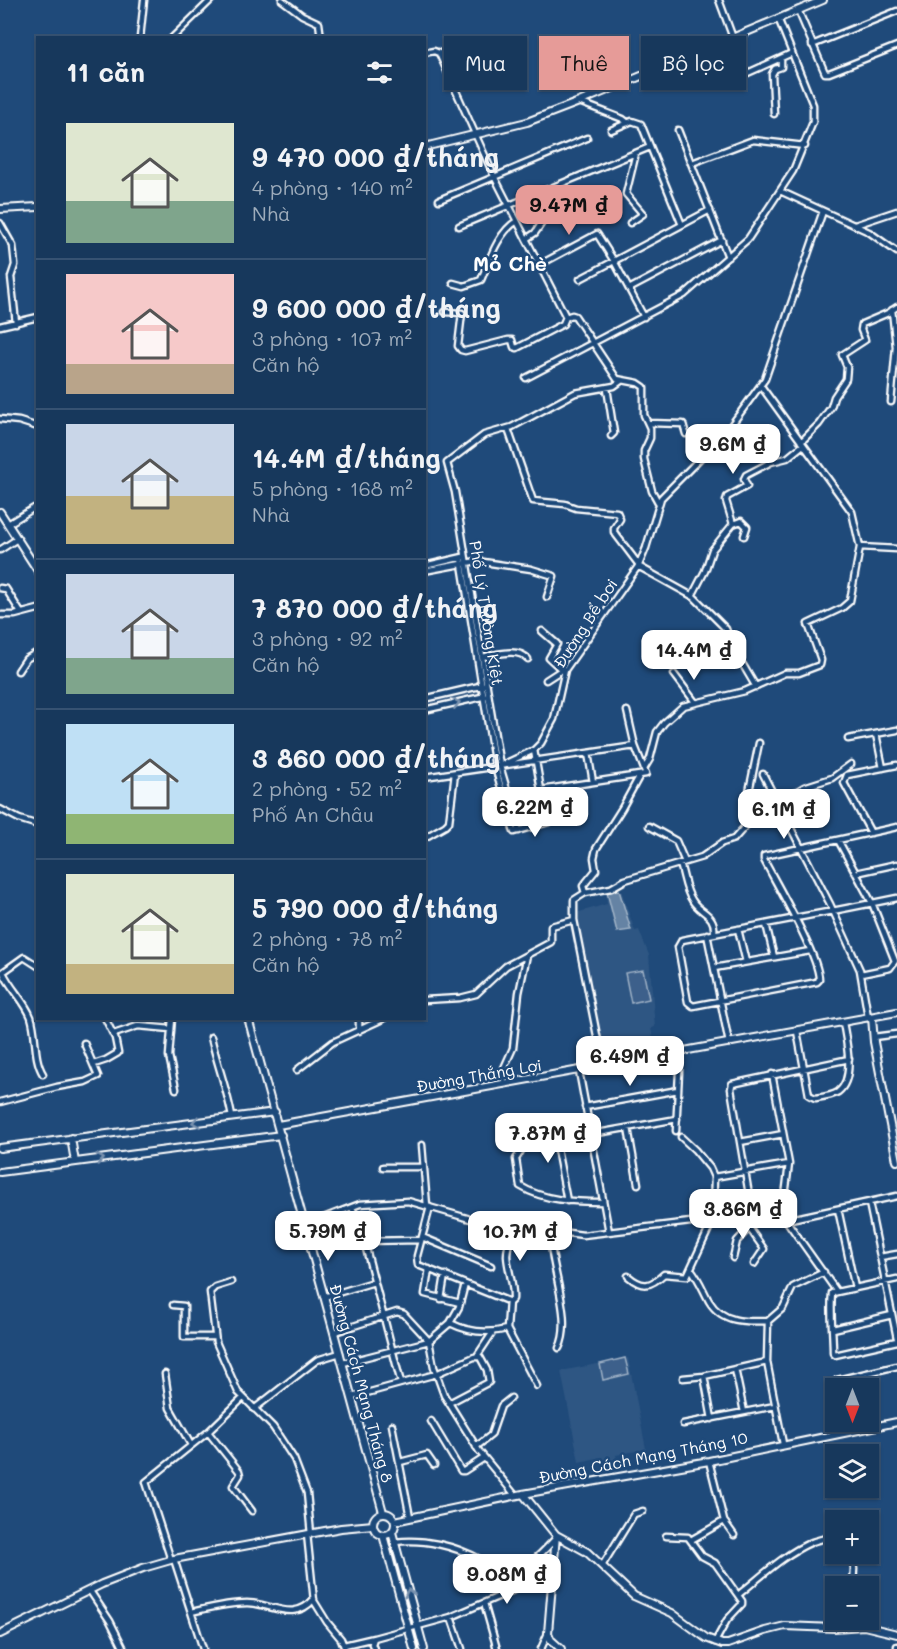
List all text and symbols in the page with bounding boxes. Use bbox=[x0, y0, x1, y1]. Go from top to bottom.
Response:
chip: Mua bbox=[444, 36, 527, 90]
chip: Thuê bbox=[539, 36, 629, 90]
chip: Bộ lọc bbox=[641, 36, 746, 90]
text: 11 căn bbox=[66, 55, 145, 89]
icon: filters bbox=[363, 56, 396, 89]
text: 9 470 000 ₫/tháng bbox=[252, 140, 499, 174]
icon: home bbox=[114, 147, 186, 219]
text: 4 phòng · 140 m² bbox=[252, 174, 413, 200]
pin: 9.47M ₫ bbox=[514, 185, 624, 236]
text: 9.47M ₫ bbox=[530, 191, 608, 217]
text: Nhà bbox=[252, 200, 291, 226]
district label: Mỏ Chè bbox=[473, 250, 547, 276]
text: 9 600 000 ₫/tháng bbox=[252, 291, 501, 325]
icon: home bbox=[114, 298, 186, 370]
text: 3 phòng · 107 m² bbox=[252, 325, 412, 351]
text: Căn hộ bbox=[252, 351, 319, 377]
pin: 9.6M ₫ bbox=[684, 424, 782, 475]
text: 9.6M ₫ bbox=[699, 430, 767, 456]
text: 14.4M ₫/tháng bbox=[252, 441, 441, 475]
icon: home bbox=[114, 448, 186, 520]
text: 5 phòng · 168 m² bbox=[252, 475, 413, 501]
text: Nhà bbox=[252, 501, 291, 527]
street label: Phố Lý Thường Kiệt bbox=[465, 539, 509, 687]
street label: Đường Bể bơi bbox=[548, 574, 622, 672]
text: 7 870 000 ₫/tháng bbox=[252, 591, 498, 625]
icon: home bbox=[114, 598, 186, 670]
text: 3 phòng · 92 m² bbox=[252, 625, 403, 651]
pin: 14.4M ₫ bbox=[639, 630, 749, 681]
text: 14.4M ₫ bbox=[655, 636, 733, 662]
text: Căn hộ bbox=[252, 651, 319, 677]
one-way arrow bbox=[451, 698, 461, 711]
text: 3 860 000 ₫/tháng bbox=[252, 741, 500, 775]
icon: home bbox=[114, 748, 186, 820]
text: 2 phòng · 52 m² bbox=[252, 775, 402, 801]
pin: 6.22M ₫ bbox=[480, 787, 590, 838]
pin: 6.1M ₫ bbox=[735, 789, 833, 840]
text: 6.22M ₫ bbox=[496, 793, 574, 819]
text: 6.1M ₫ bbox=[752, 795, 816, 821]
text: Phố An Châu bbox=[252, 801, 374, 827]
text: 5 790 000 ₫/tháng bbox=[252, 891, 498, 925]
icon: home bbox=[114, 898, 186, 970]
text: 2 phòng · 78 m² bbox=[252, 925, 402, 951]
text: Căn hộ bbox=[252, 951, 319, 977]
pin: 6.49M ₫ bbox=[575, 1036, 685, 1087]
text: 6.49M ₫ bbox=[590, 1042, 670, 1068]
street label: Đường Thắng Lợi bbox=[415, 1054, 543, 1096]
pin: 7.87M ₫ bbox=[493, 1113, 603, 1164]
one-way arrow bbox=[191, 1115, 200, 1127]
text: 7.87M ₫ bbox=[509, 1119, 587, 1145]
one-way arrow bbox=[95, 1153, 104, 1165]
pin: 3.86M ₫ bbox=[688, 1189, 798, 1240]
text: 3.86M ₫ bbox=[703, 1195, 783, 1221]
pin: 5.79M ₫ bbox=[273, 1211, 383, 1262]
pin: 10.7M ₫ bbox=[465, 1211, 575, 1262]
text: 5.79M ₫ bbox=[289, 1217, 367, 1243]
text: 10.7M ₫ bbox=[482, 1217, 558, 1243]
street label: Đường Cách Mạng Tháng 8 bbox=[325, 1281, 399, 1485]
north arrow bbox=[825, 1378, 879, 1432]
map controls bbox=[825, 1378, 879, 1630]
street label: Đường Cách Mạng Tháng 10 bbox=[537, 1426, 749, 1488]
button: layers bbox=[825, 1444, 879, 1498]
button: + bbox=[825, 1510, 879, 1564]
pin: 9.08M ₫ bbox=[452, 1554, 562, 1605]
text: 9.08M ₫ bbox=[467, 1560, 547, 1586]
button: − bbox=[825, 1576, 879, 1630]
one-way arrow bbox=[403, 1588, 416, 1598]

